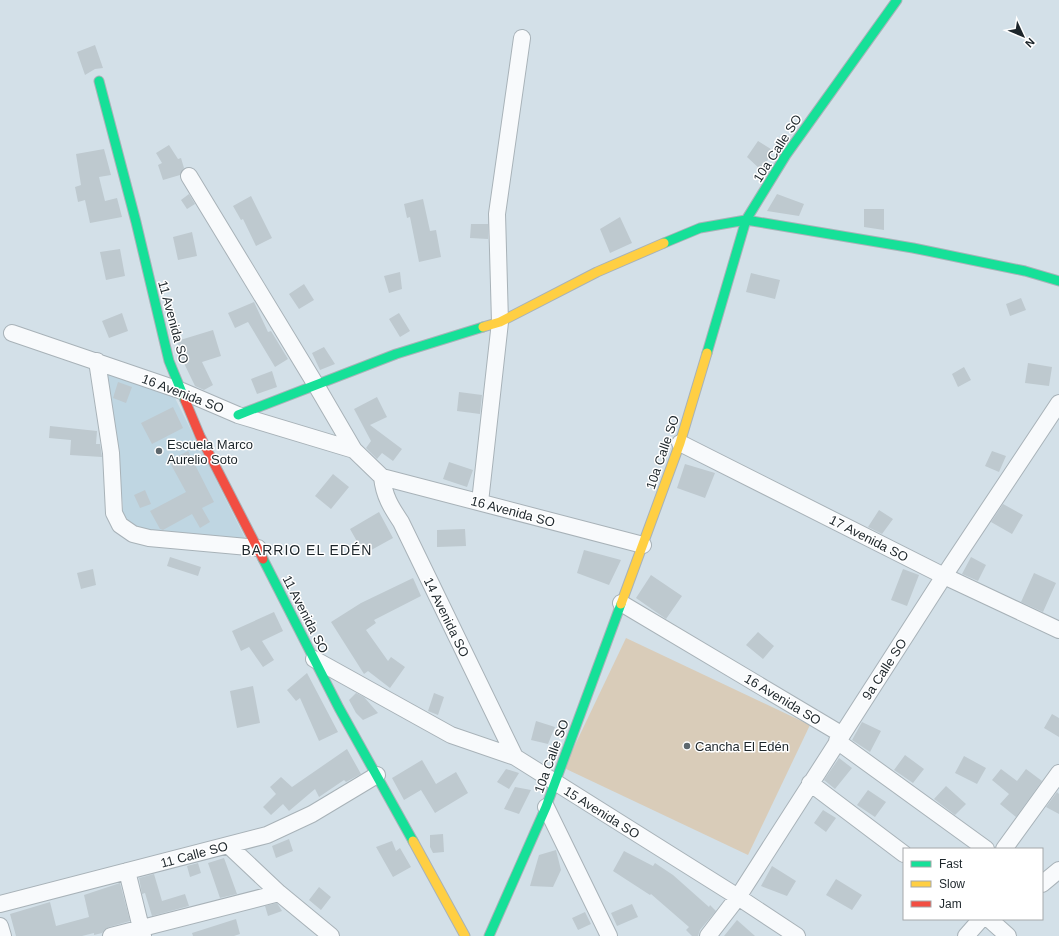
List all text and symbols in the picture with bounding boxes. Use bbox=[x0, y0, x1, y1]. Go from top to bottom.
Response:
north arrow bbox=[1003, 16, 1043, 56]
text: N bbox=[1023, 36, 1037, 50]
street label: 10a Calle SO bbox=[750, 112, 805, 185]
street label: 11 Avenida SO bbox=[155, 279, 192, 365]
street label: 16 Avenida SO bbox=[140, 371, 226, 416]
street label: 10a Calle SO bbox=[643, 413, 682, 491]
place label: Escuela Marco Aurelio Soto bbox=[167, 437, 253, 467]
marker: Escuela Marco Aurelio Soto bbox=[154, 446, 164, 456]
street label: 16 Avenida SO bbox=[469, 493, 557, 530]
street label: 17 Avenida SO bbox=[827, 512, 911, 565]
district label: BARRIO EL EDÉN bbox=[242, 542, 372, 558]
street label: 11 Avenida SO bbox=[279, 573, 332, 656]
street label: 14 Avenida SO bbox=[421, 575, 472, 659]
street label: 9a Calle SO bbox=[859, 636, 910, 703]
street label: 16 Avenida SO bbox=[742, 671, 824, 728]
street label: 10a Calle SO bbox=[531, 717, 572, 795]
place label: Cancha El Edén bbox=[695, 739, 789, 754]
marker: Cancha El Edén bbox=[682, 741, 692, 751]
street label: 15 Avenida SO bbox=[561, 783, 642, 842]
street label: 11 Calle SO bbox=[159, 838, 229, 871]
legend bbox=[903, 848, 1043, 920]
text: Fast bbox=[939, 857, 963, 871]
text: Slow bbox=[939, 877, 965, 891]
text: Jam bbox=[939, 897, 962, 911]

